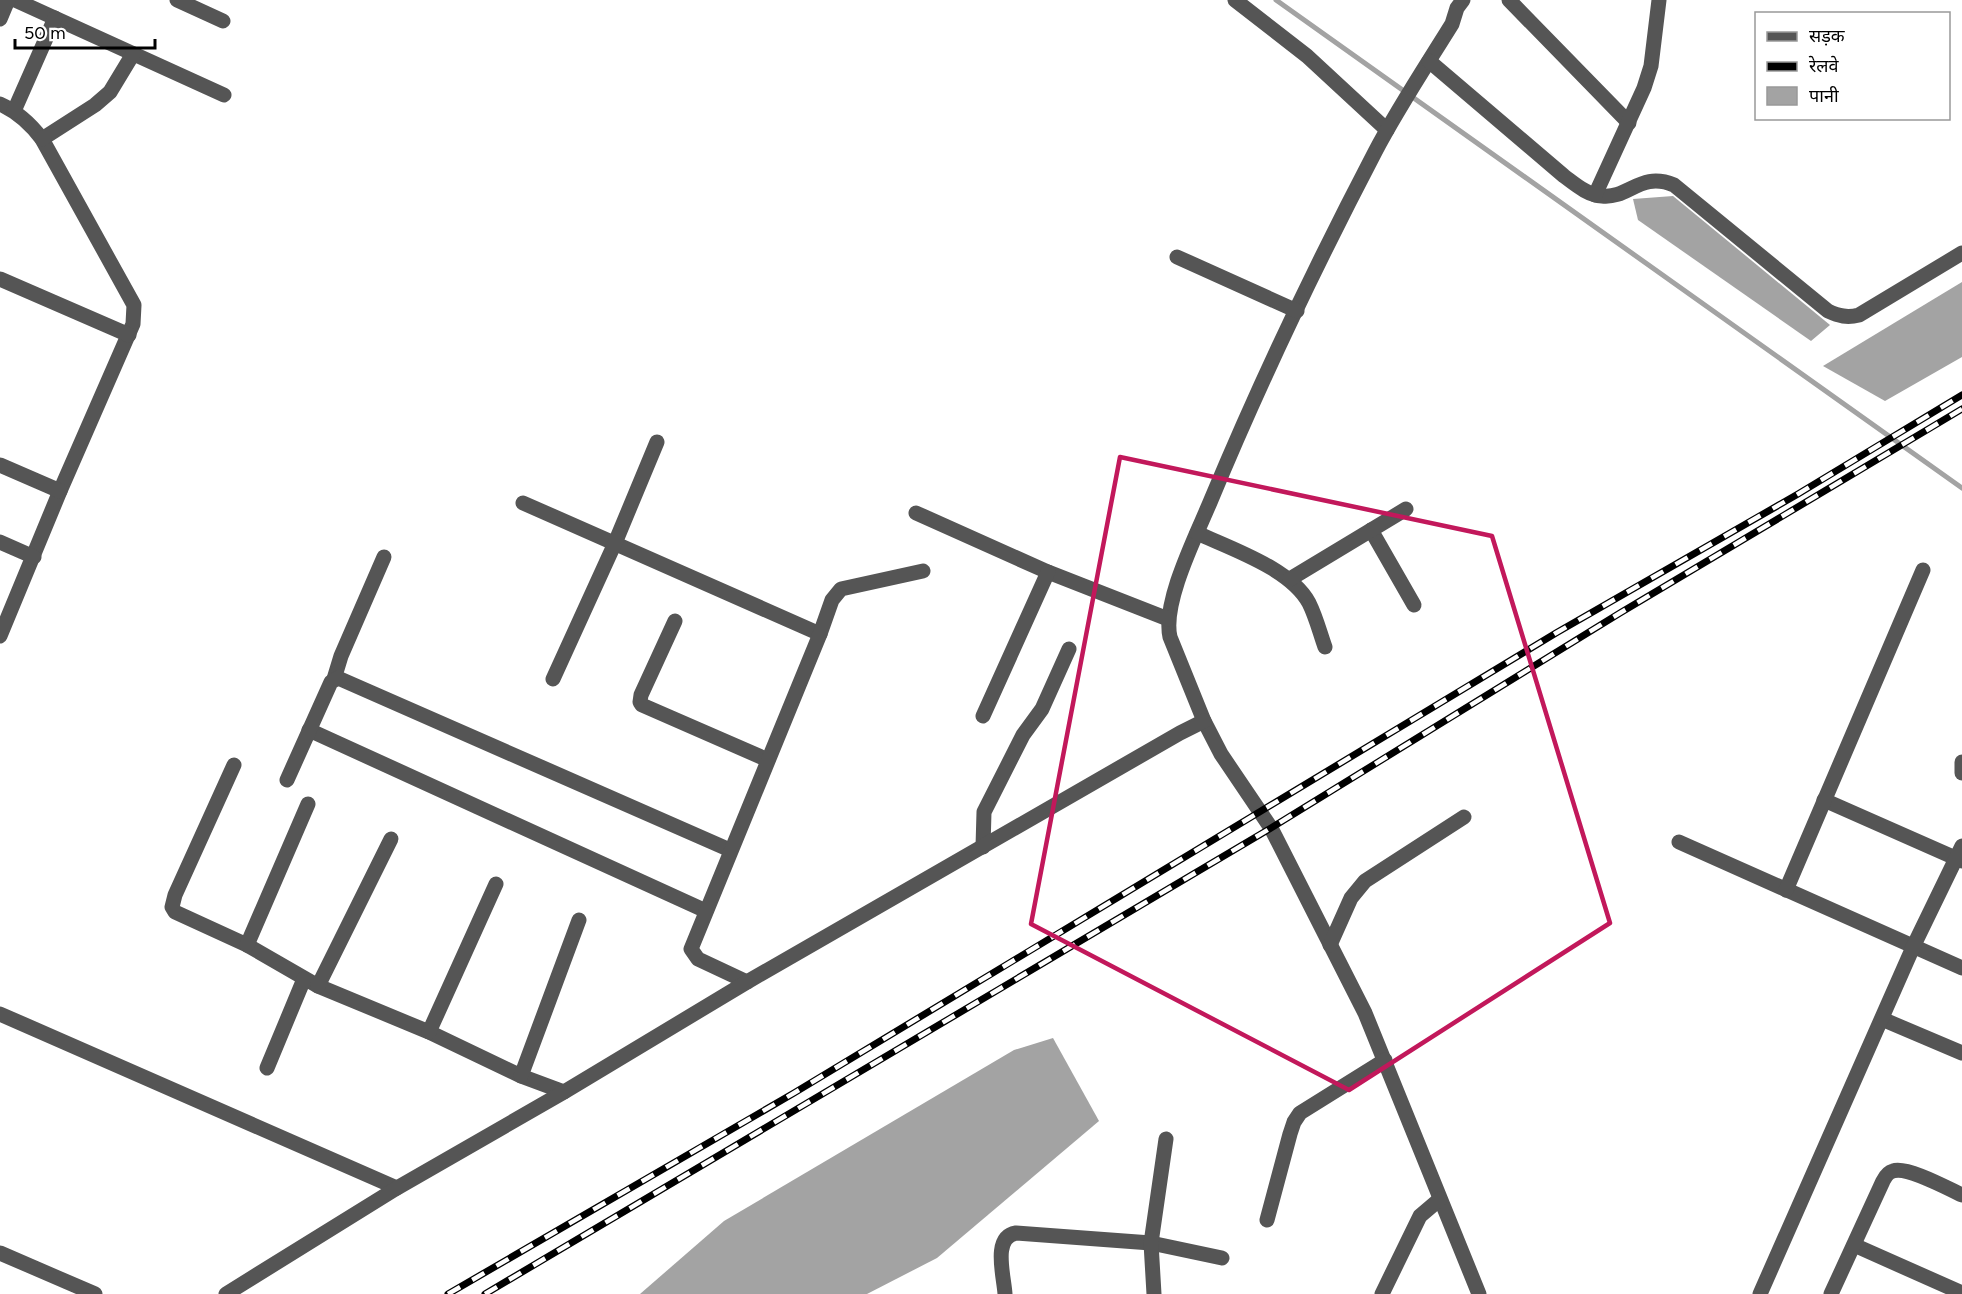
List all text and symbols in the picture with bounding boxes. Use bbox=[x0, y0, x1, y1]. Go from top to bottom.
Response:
scale bar bbox=[15, 12, 154, 50]
legend bbox=[1755, 12, 1950, 120]
text: 50 m bbox=[24, 22, 66, 44]
text: सड़क bbox=[1809, 25, 1846, 47]
text: रेलवे bbox=[1808, 55, 1840, 77]
text: पानी bbox=[1809, 85, 1839, 107]

